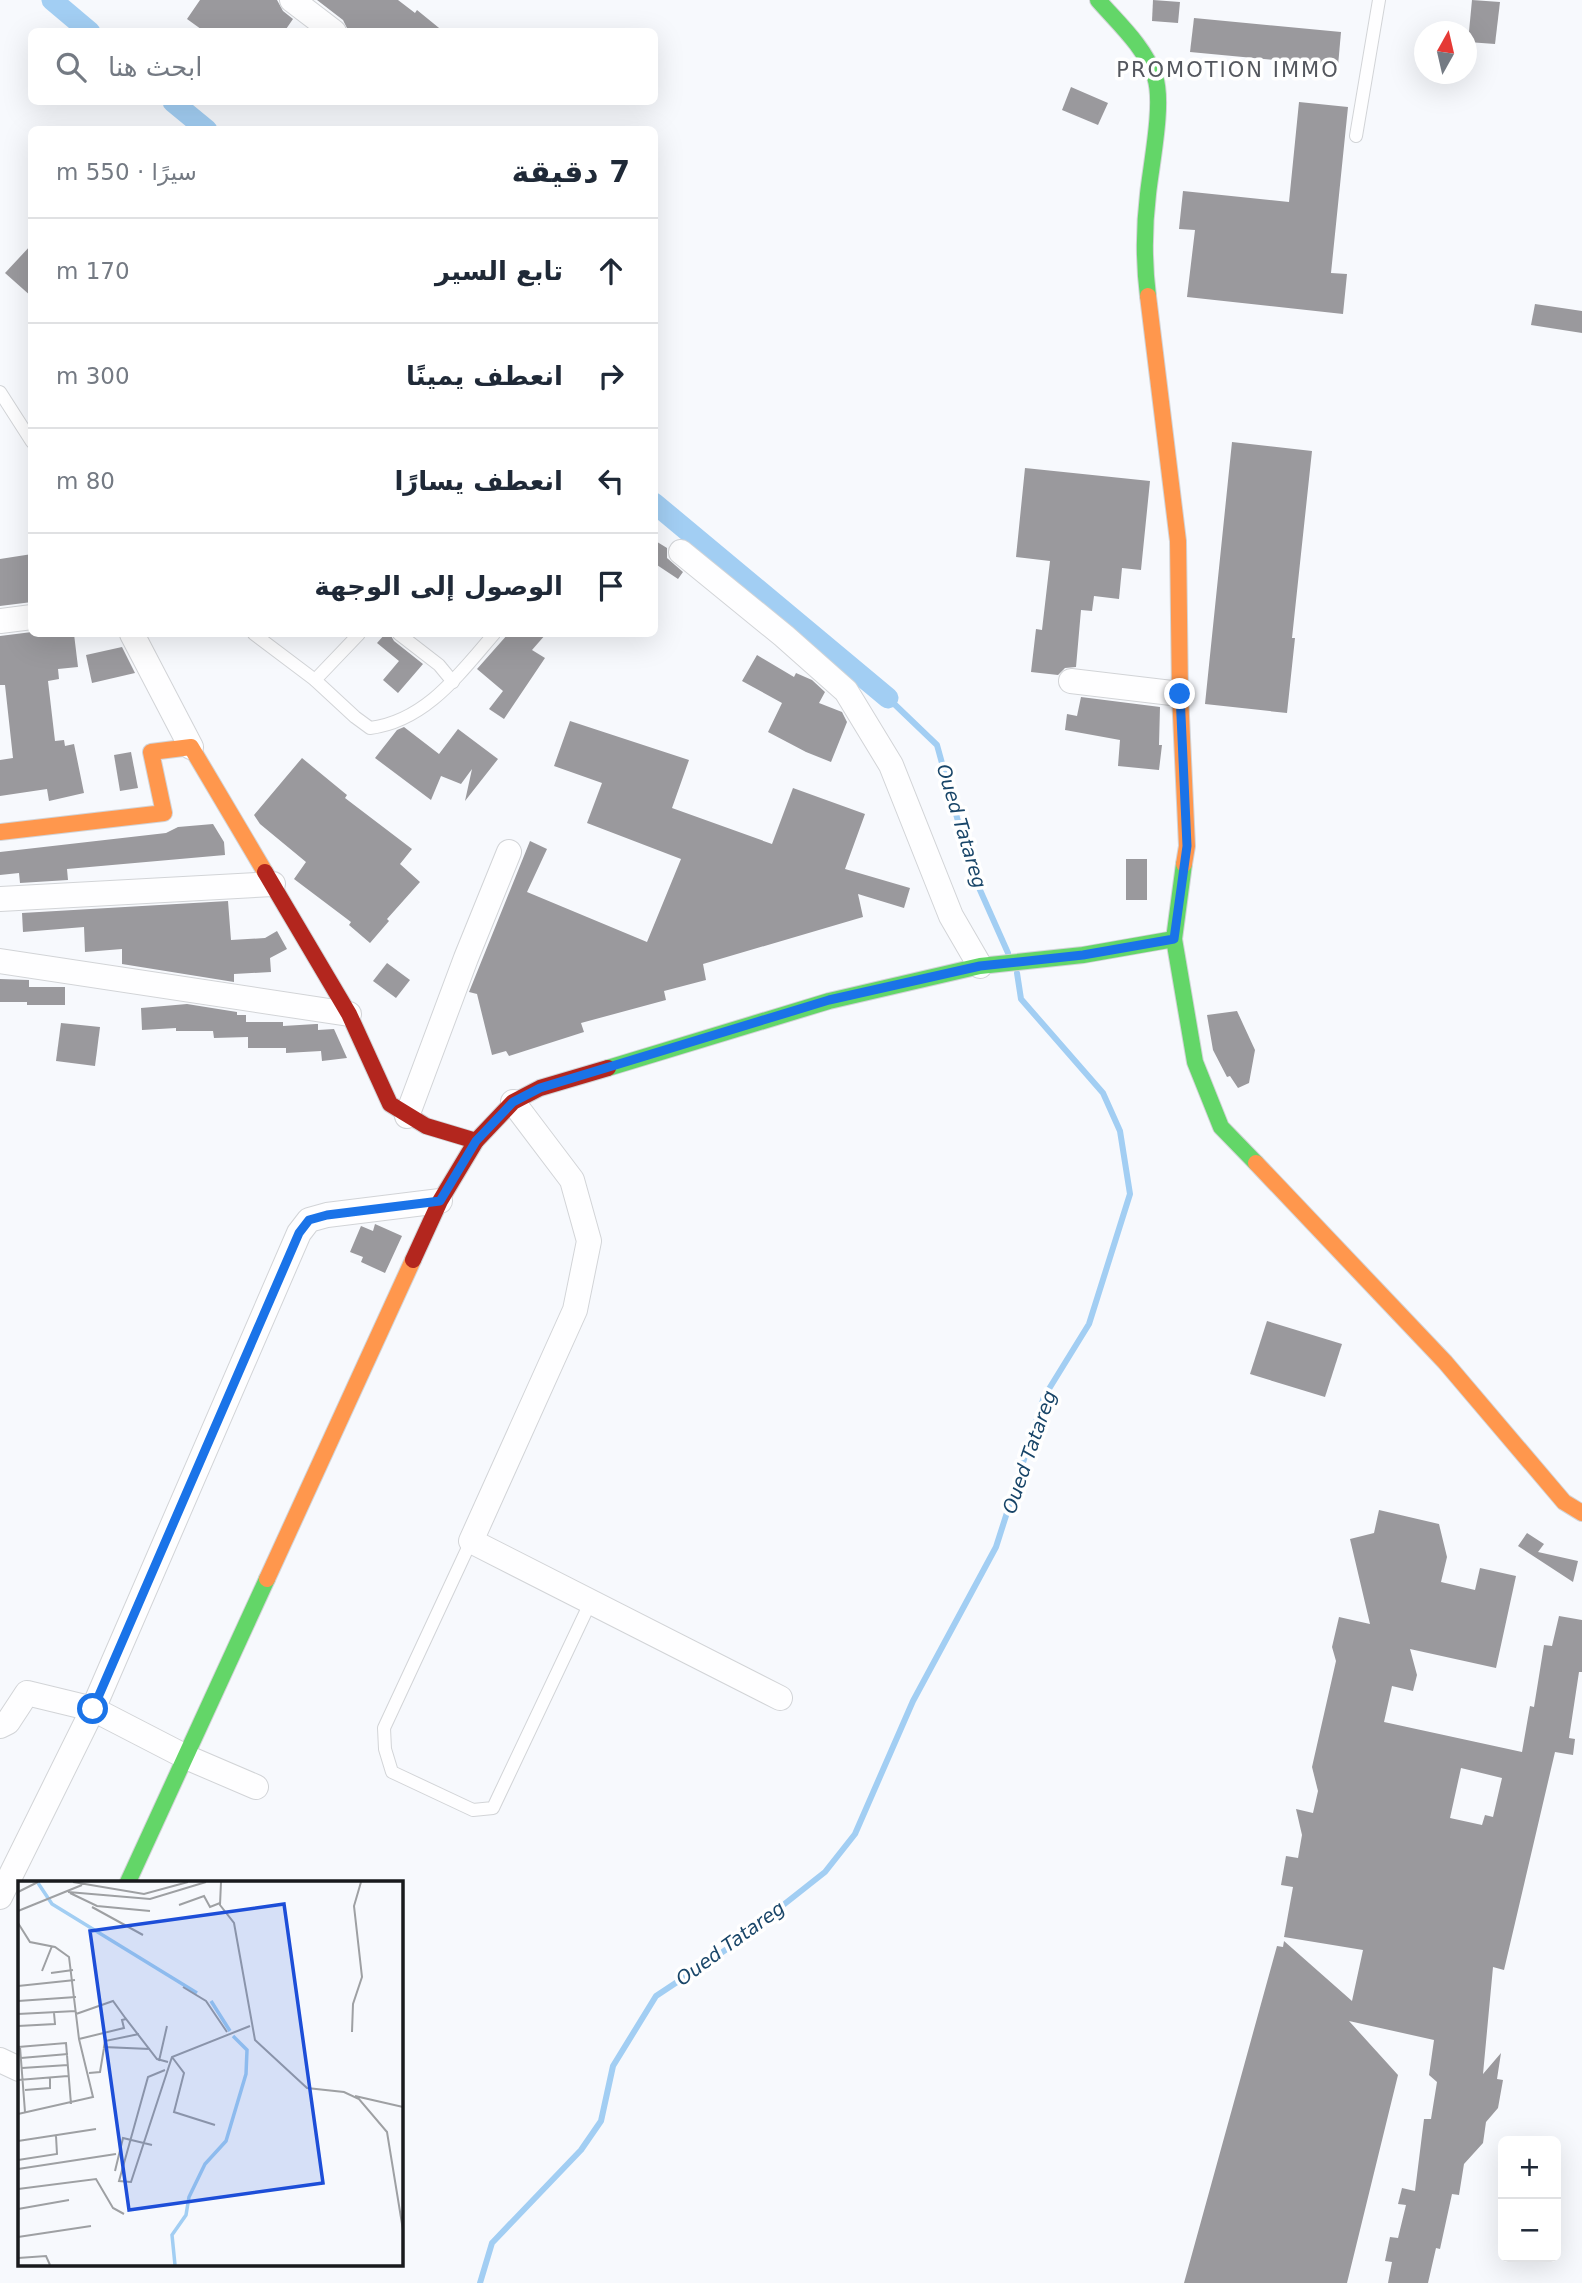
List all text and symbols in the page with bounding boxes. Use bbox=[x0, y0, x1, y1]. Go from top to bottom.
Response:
north arrow bbox=[1414, 21, 1477, 84]
search box bbox=[28, 28, 658, 105]
icon: search bbox=[52, 48, 90, 86]
text: ابحث هنا bbox=[108, 52, 203, 82]
district label: PROMOTION IMMO bbox=[1116, 58, 1340, 82]
text: 7 دقيقة bbox=[512, 154, 630, 189]
text: سيرًا · 550 m bbox=[56, 159, 197, 185]
icon: ahead bbox=[592, 252, 630, 290]
text: تابع السير bbox=[435, 256, 563, 286]
text: 170 m bbox=[56, 258, 130, 284]
icon: right bbox=[592, 357, 630, 395]
text: انعطف يمينًا bbox=[406, 361, 563, 391]
text: 300 m bbox=[56, 363, 130, 389]
icon: left bbox=[592, 462, 630, 500]
text: انعطف يسارًا bbox=[394, 466, 563, 496]
text: 80 m bbox=[56, 468, 115, 494]
icon: arrive bbox=[592, 567, 630, 605]
text: الوصول إلى الوجهة bbox=[314, 571, 563, 601]
route end bbox=[1164, 678, 1195, 709]
water label: Oued Tatareg bbox=[933, 761, 991, 891]
water label: Oued Tatareg bbox=[998, 1388, 1060, 1516]
route start bbox=[77, 1693, 108, 1724]
inset map bbox=[18, 1881, 402, 2266]
water label: Oued Tatareg bbox=[671, 1896, 789, 1990]
map controls bbox=[1498, 2136, 1561, 2262]
button: + bbox=[1498, 2136, 1561, 2199]
button: − bbox=[1498, 2199, 1561, 2262]

